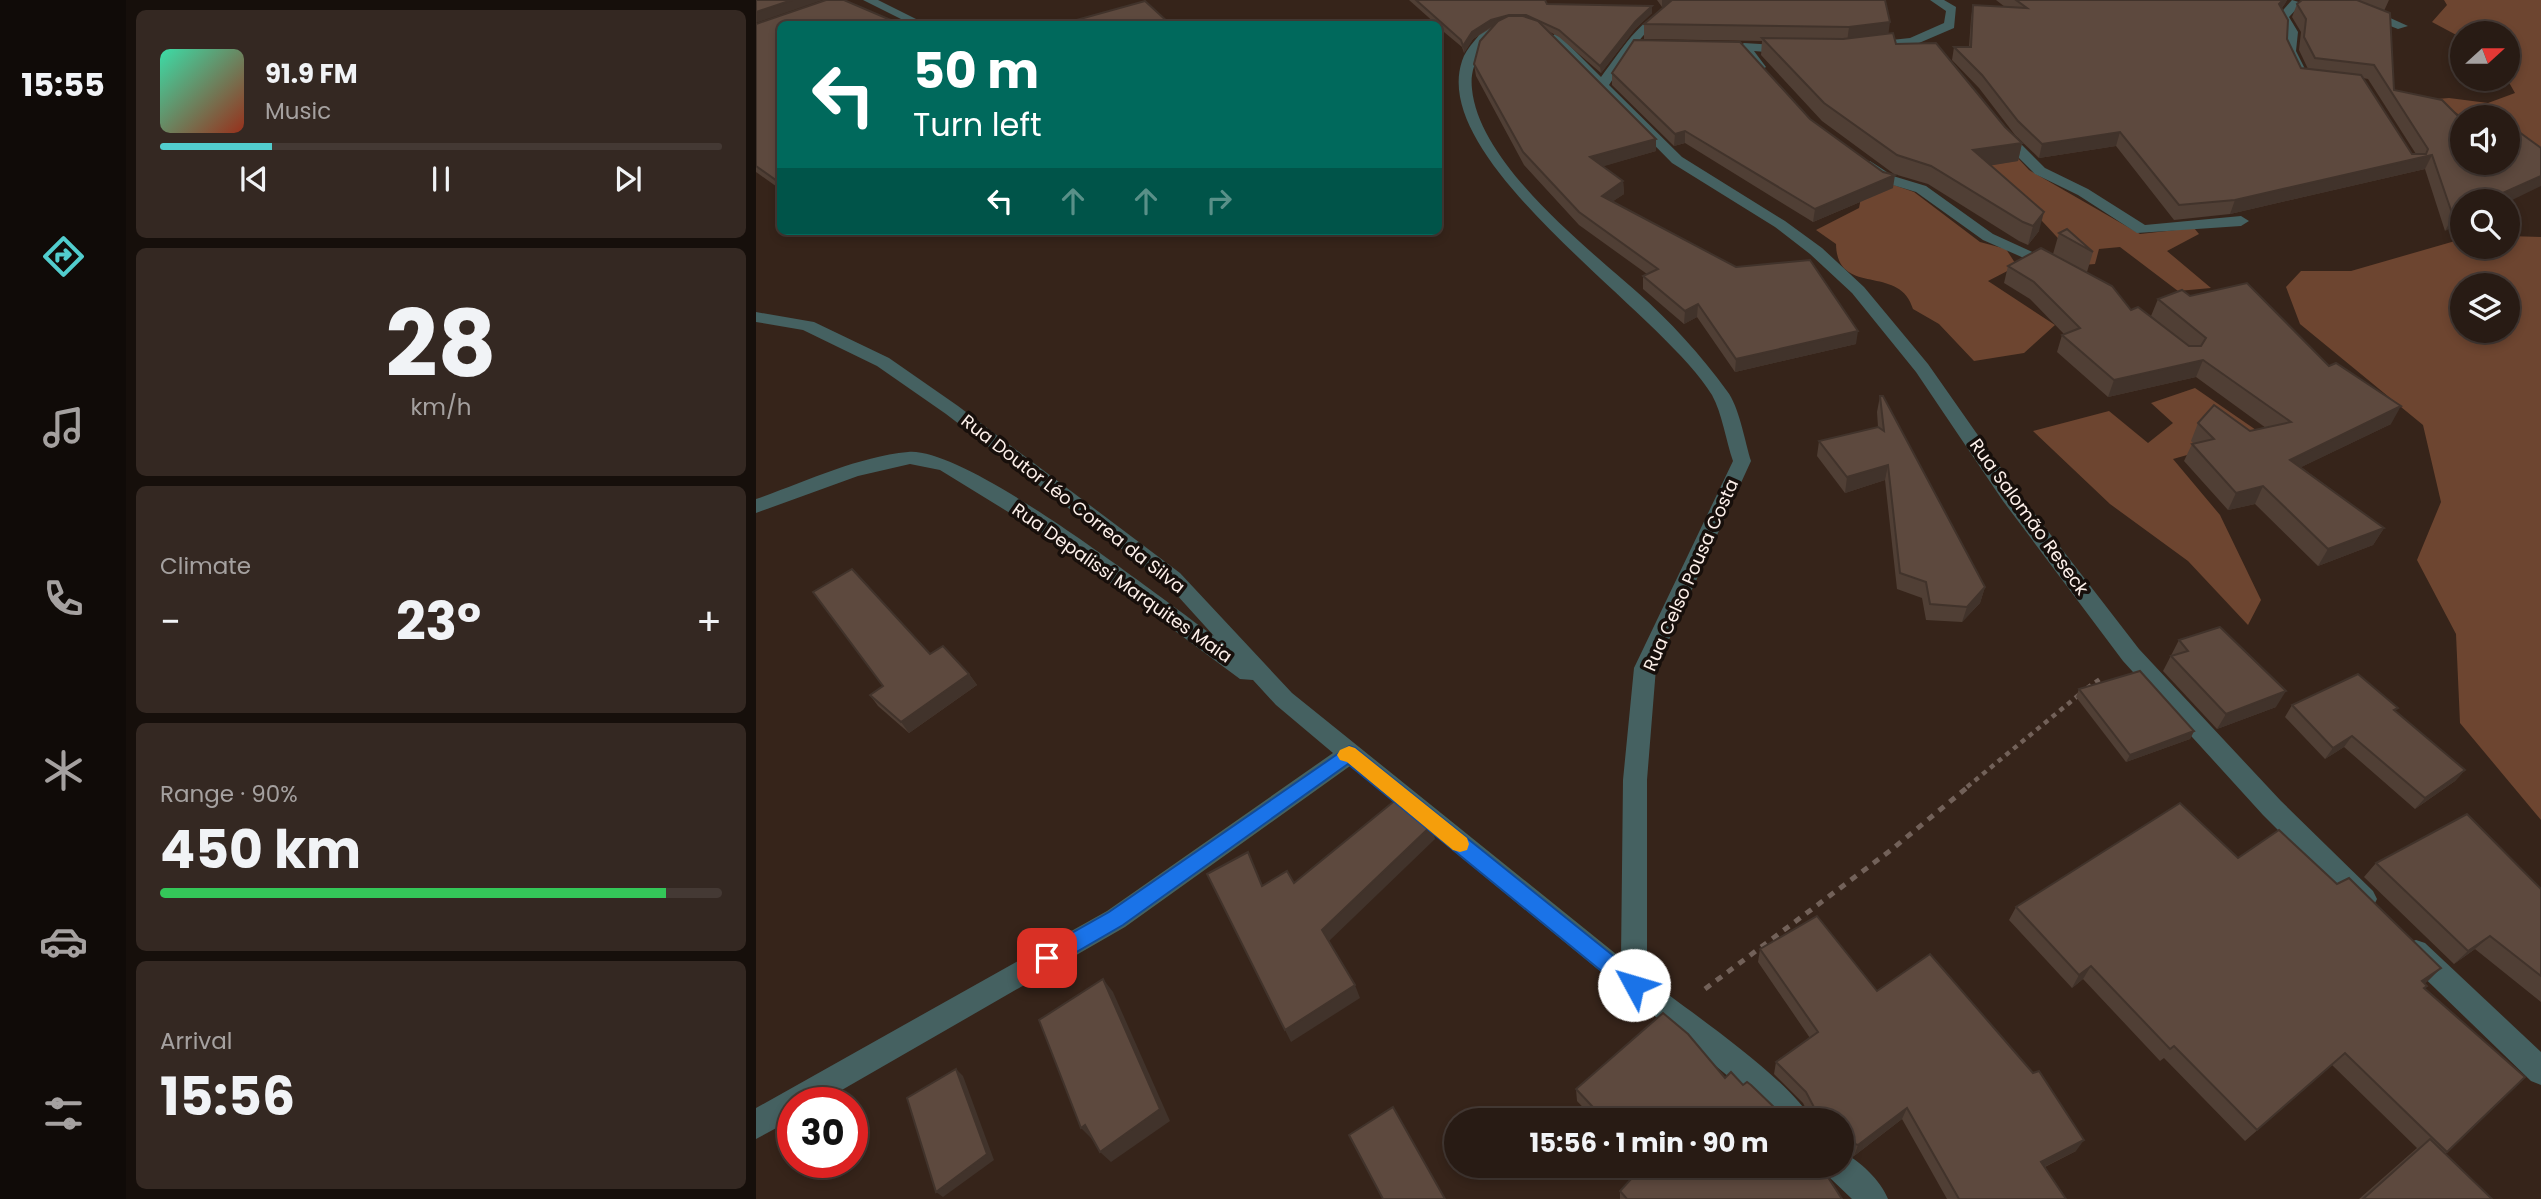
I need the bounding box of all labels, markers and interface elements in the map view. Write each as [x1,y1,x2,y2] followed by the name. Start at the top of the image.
[2450,21,2520,91] north arrow
[2450,21,2520,343] map controls
[913,37,1039,105] text: 50 m
[798,49,889,140] icon: left
[265,56,358,92] text: 91.9 FM
[21,62,105,107] text: 15:55
[265,95,331,127] text: Music
[913,102,1042,147] text: Turn left
[2450,105,2520,175] button: sound
[235,160,273,198] icon: previous
[422,160,460,198] icon: pause
[609,160,647,198] icon: next
[981,182,1019,220] icon: left
[1054,182,1092,220] icon: ahead
[1127,182,1165,220] icon: ahead
[1200,182,1238,220] icon: right
[2450,189,2520,259] button: search
[39,232,88,281] icon: directions
[2450,273,2520,343] button: layers
[386,280,496,408] text: 28
[410,391,472,423] text: km/h
[39,403,88,452] icon: music
[956,408,1190,599] street label: Rua Doutor Léo Correa da Silva
[1964,433,2095,601] street label: Rua Salomão Reseck
[1637,475,1744,675] street label: Rua Celso Pousa Costa
[1007,497,1237,668] street label: Rua Depalissi Marquites Maia
[160,550,251,582] text: Climate
[39,574,88,623] icon: phone
[396,585,481,658] text: 23°
[160,595,181,648] text: −
[696,595,722,648] text: +
[39,746,88,795] icon: climate
[160,778,298,810] text: Range · 90%
[160,813,361,886] text: 450 km
[39,917,88,966] icon: car
[1017,928,1077,988] pin
[1028,939,1066,977] icon: arrive
[1597,948,1671,1022] position arrow
[160,1025,232,1057] text: Arrival
[160,1060,295,1133] text: 15:56
[777,1087,868,1178] speed limit sign: 30
[39,1089,88,1138] icon: filters
[1529,1125,1769,1161] text: 15:56 · 1 min · 90 m

